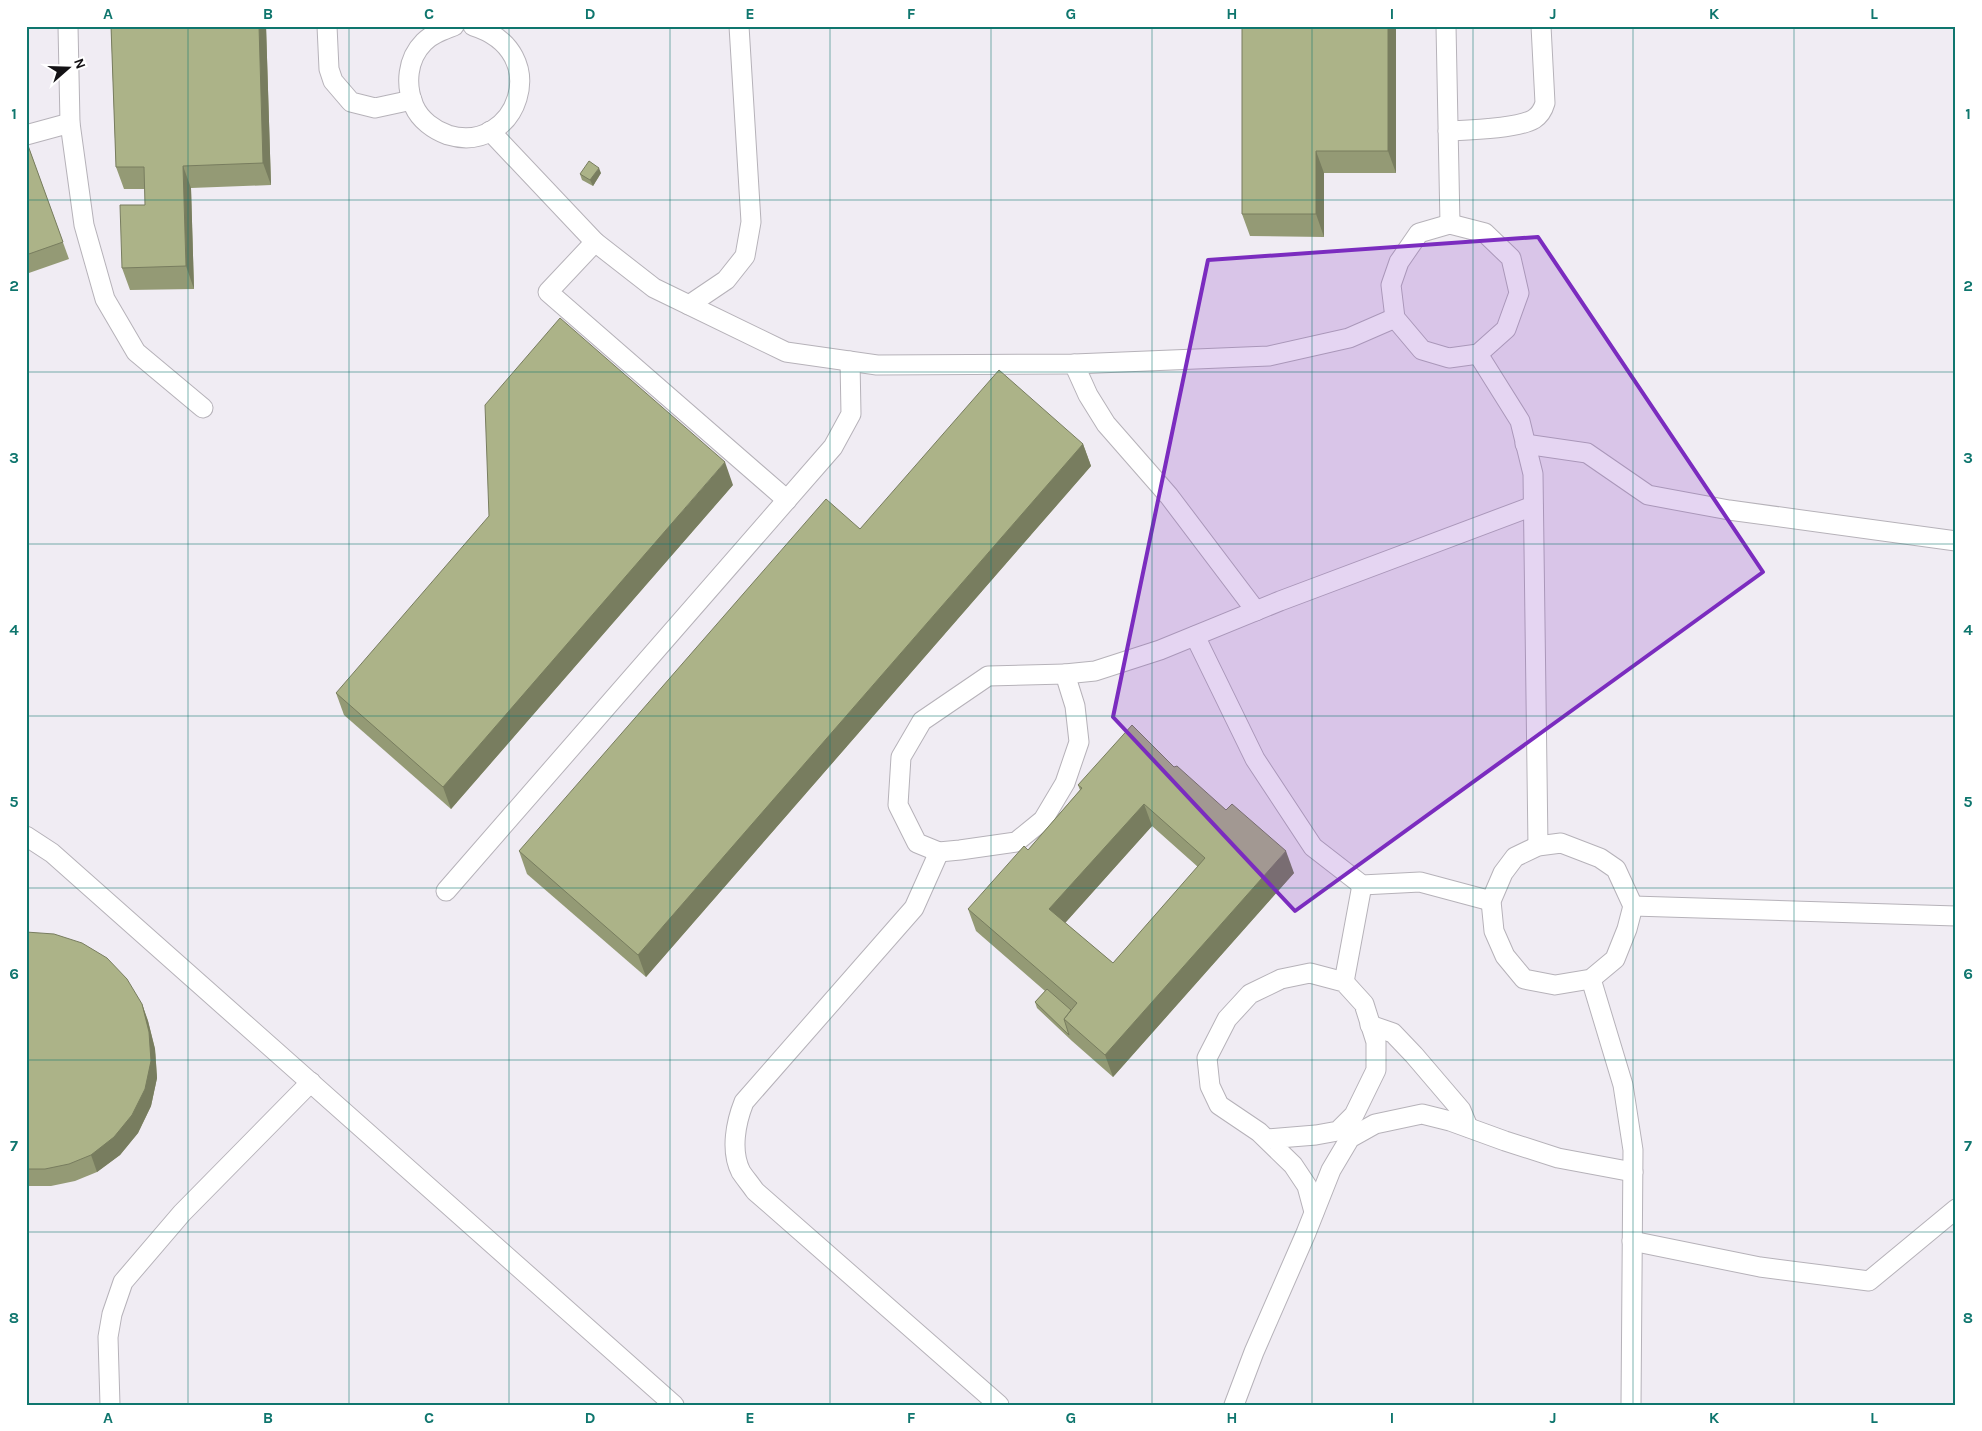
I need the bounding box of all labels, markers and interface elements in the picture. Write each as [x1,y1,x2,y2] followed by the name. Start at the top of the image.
[103,4,113,23] text: A
[263,4,273,23] text: B
[424,4,434,23] text: C
[585,4,596,23] text: D
[745,4,755,23] text: E
[907,4,916,23] text: F
[1066,4,1076,23] text: G
[1226,4,1238,23] text: H
[1390,4,1394,23] text: I
[1549,4,1557,23] text: J
[1709,4,1720,23] text: K
[1870,4,1878,23] text: L
[42,42,92,92] north arrow
[70,56,89,71] text: N
[11,104,17,123] text: 1
[1965,104,1971,123] text: 1
[9,276,19,295] text: 2
[1963,276,1973,295] text: 2
[9,448,19,467] text: 3
[1963,448,1973,467] text: 3
[9,620,19,639] text: 4
[1963,620,1973,639] text: 4
[9,792,19,811] text: 5
[1963,792,1973,811] text: 5
[9,964,19,983] text: 6
[1963,964,1973,983] text: 6
[10,1136,18,1155] text: 7
[1964,1136,1972,1155] text: 7
[9,1308,19,1327] text: 8
[1963,1308,1973,1327] text: 8
[103,1408,113,1427] text: A
[263,1408,273,1427] text: B
[424,1408,434,1427] text: C
[585,1408,596,1427] text: D
[745,1408,755,1427] text: E
[907,1408,916,1427] text: F
[1066,1408,1076,1427] text: G
[1226,1408,1238,1427] text: H
[1390,1408,1394,1427] text: I
[1549,1408,1557,1427] text: J
[1709,1408,1720,1427] text: K
[1870,1408,1878,1427] text: L

